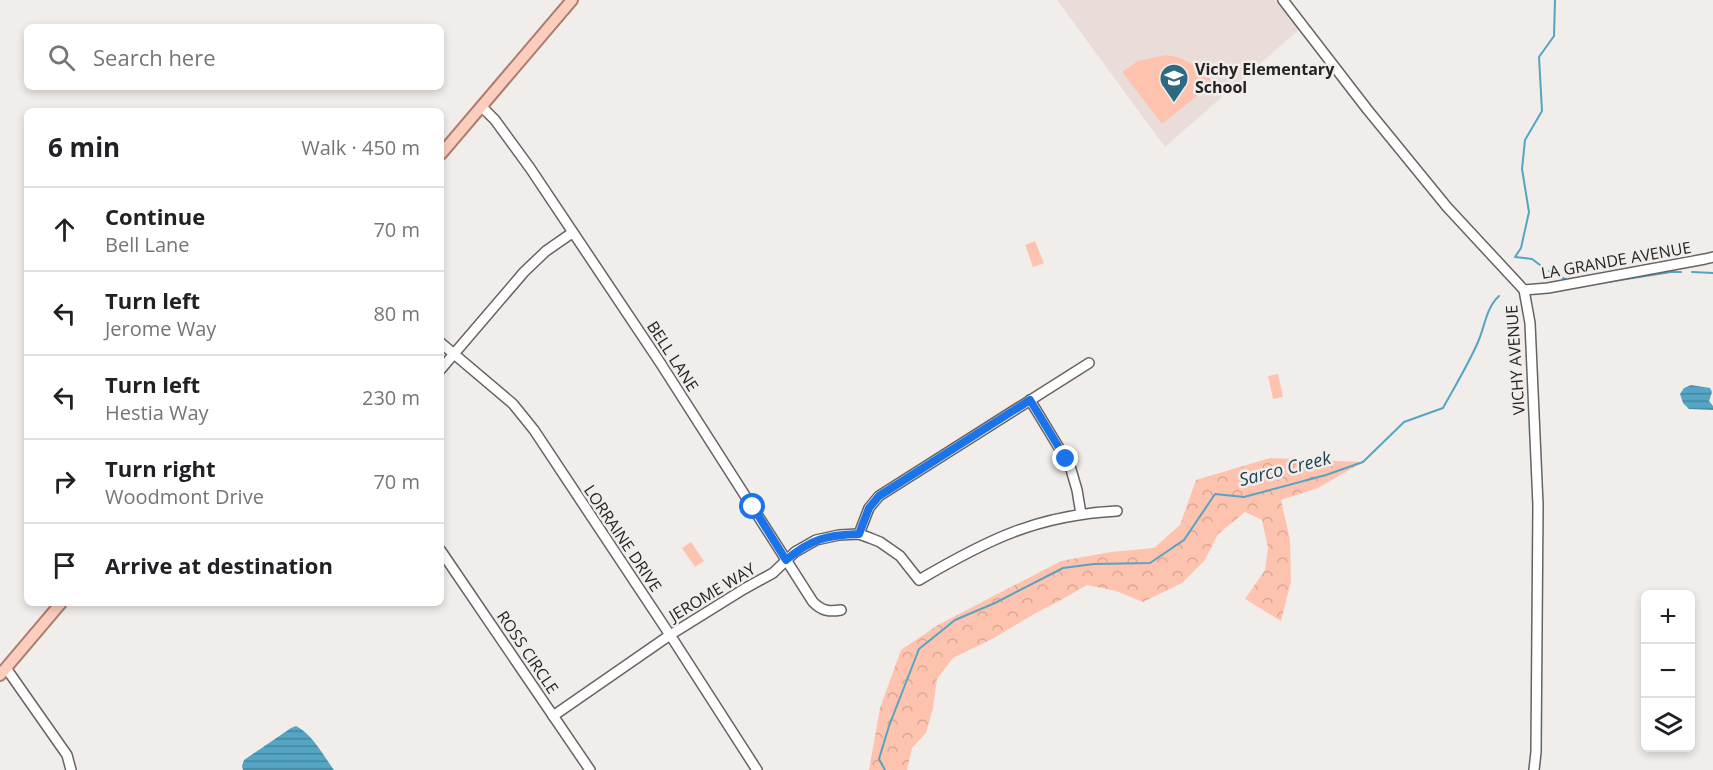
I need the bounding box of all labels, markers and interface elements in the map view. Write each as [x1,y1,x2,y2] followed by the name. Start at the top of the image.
[24,24,444,90] search box
[45,41,78,74] icon: search
[93,42,216,72] text: Search here
[1195,58,1335,98] place label: Vichy Elementary School
[1158,62,1190,104] school or university icon: Vichy Elementary School
[48,129,120,165] text: 6 min
[301,134,420,161] text: Walk · 450 m
[105,201,205,231] text: Continue
[48,213,81,246] icon: ahead
[373,216,420,243] text: 70 m
[105,231,190,258] text: Bell Lane
[1539,236,1693,284] street label: LA GRANDE AVENUE
[105,285,200,315] text: Turn left
[48,297,81,330] icon: left
[373,300,420,327] text: 80 m
[1500,304,1530,416] street label: VICHY AVENUE
[105,315,216,342] text: Jerome Way
[642,317,704,395] street label: BELL LANE
[105,369,200,399] text: Turn left
[48,381,81,414] icon: left
[362,384,420,411] text: 230 m
[105,399,209,426] text: Hestia Way
[1052,445,1078,471] route end
[1236,445,1334,491] water label: Sarco Creek
[105,453,216,483] text: Turn right
[48,465,81,498] icon: right
[373,468,420,495] text: 70 m
[579,480,667,596] street label: LORRAINE DRIVE
[105,483,264,510] text: Woodmont Drive
[739,493,765,519] route start
[48,549,81,582] icon: arrive
[105,550,333,580] text: Arrive at destination
[663,558,759,627] street label: JEROME WAY
[1641,590,1695,752] map controls
[1641,590,1695,644] button: +
[492,606,564,698] street label: ROSS CIRCLE
[1641,644,1695,698] button: −
[1641,698,1695,752] button: layers

